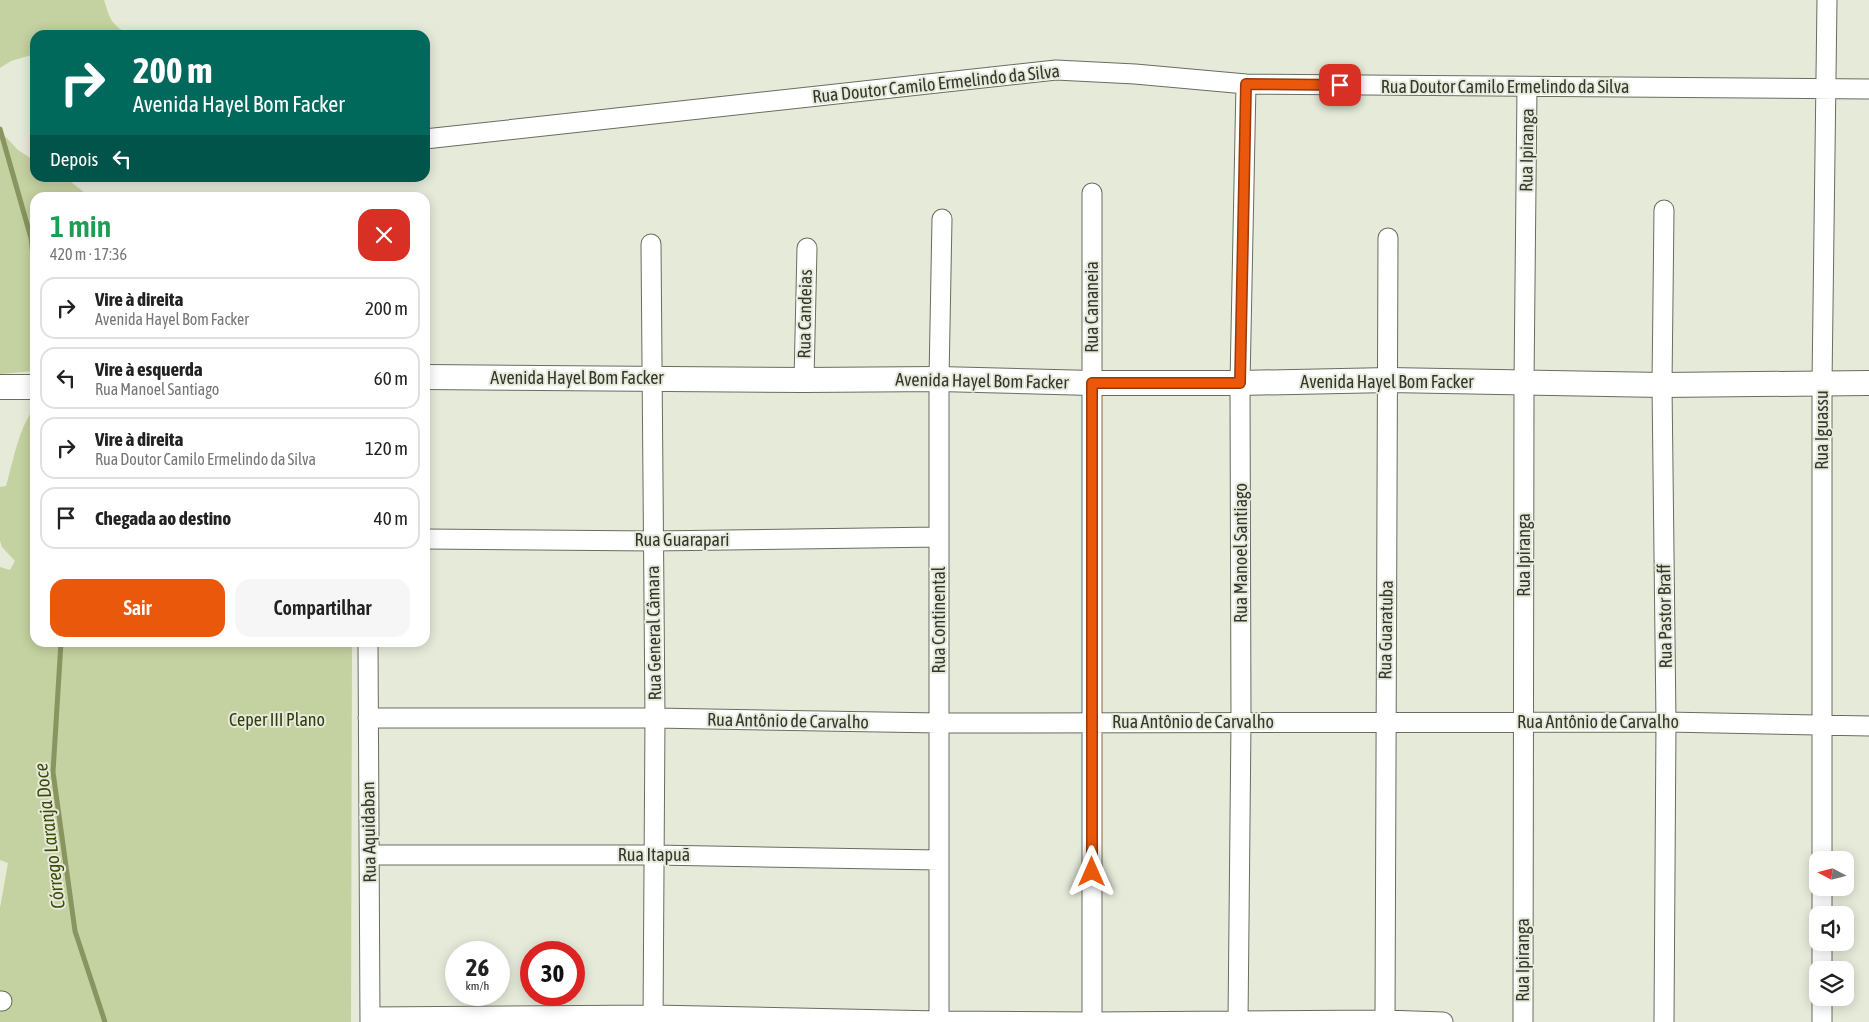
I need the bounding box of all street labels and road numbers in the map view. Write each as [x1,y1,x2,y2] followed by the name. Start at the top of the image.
[811,60,1061,107] street label: Rua Doutor Camilo Ermelindo da Silva
[1381,76,1629,97] street label: Rua Doutor Camilo Ermelindo da Silva
[1515,108,1538,192] street label: Rua Ipiranga
[1081,261,1102,353] street label: Rua Cananeia
[793,269,816,359] street label: Rua Candeias
[490,367,664,388] street label: Avenida Hayel Bom Facker
[895,368,1070,393] street label: Avenida Hayel Bom Facker
[1300,371,1474,392] street label: Avenida Hayel Bom Facker
[1811,390,1832,470] street label: Rua Iguassu
[1230,483,1251,623] street label: Rua Manoel Santiago
[1513,513,1534,597] street label: Rua Ipiranga
[635,529,729,550] street label: Rua Guarapari
[1653,563,1676,668] street label: Rua Pastor Braff
[642,565,665,701] street label: Rua General Câmara
[928,566,949,674] street label: Rua Continental
[1374,580,1397,680] street label: Rua Guaratuba
[707,709,869,732] street label: Rua Antônio de Carvalho
[1112,711,1274,732] street label: Rua Antônio de Carvalho
[1517,711,1679,732] street label: Rua Antônio de Carvalho
[357,781,380,883] street label: Rua Aquidaban
[618,844,690,865] street label: Rua Itapuã
[1512,918,1533,1002] street label: Rua Ipiranga

